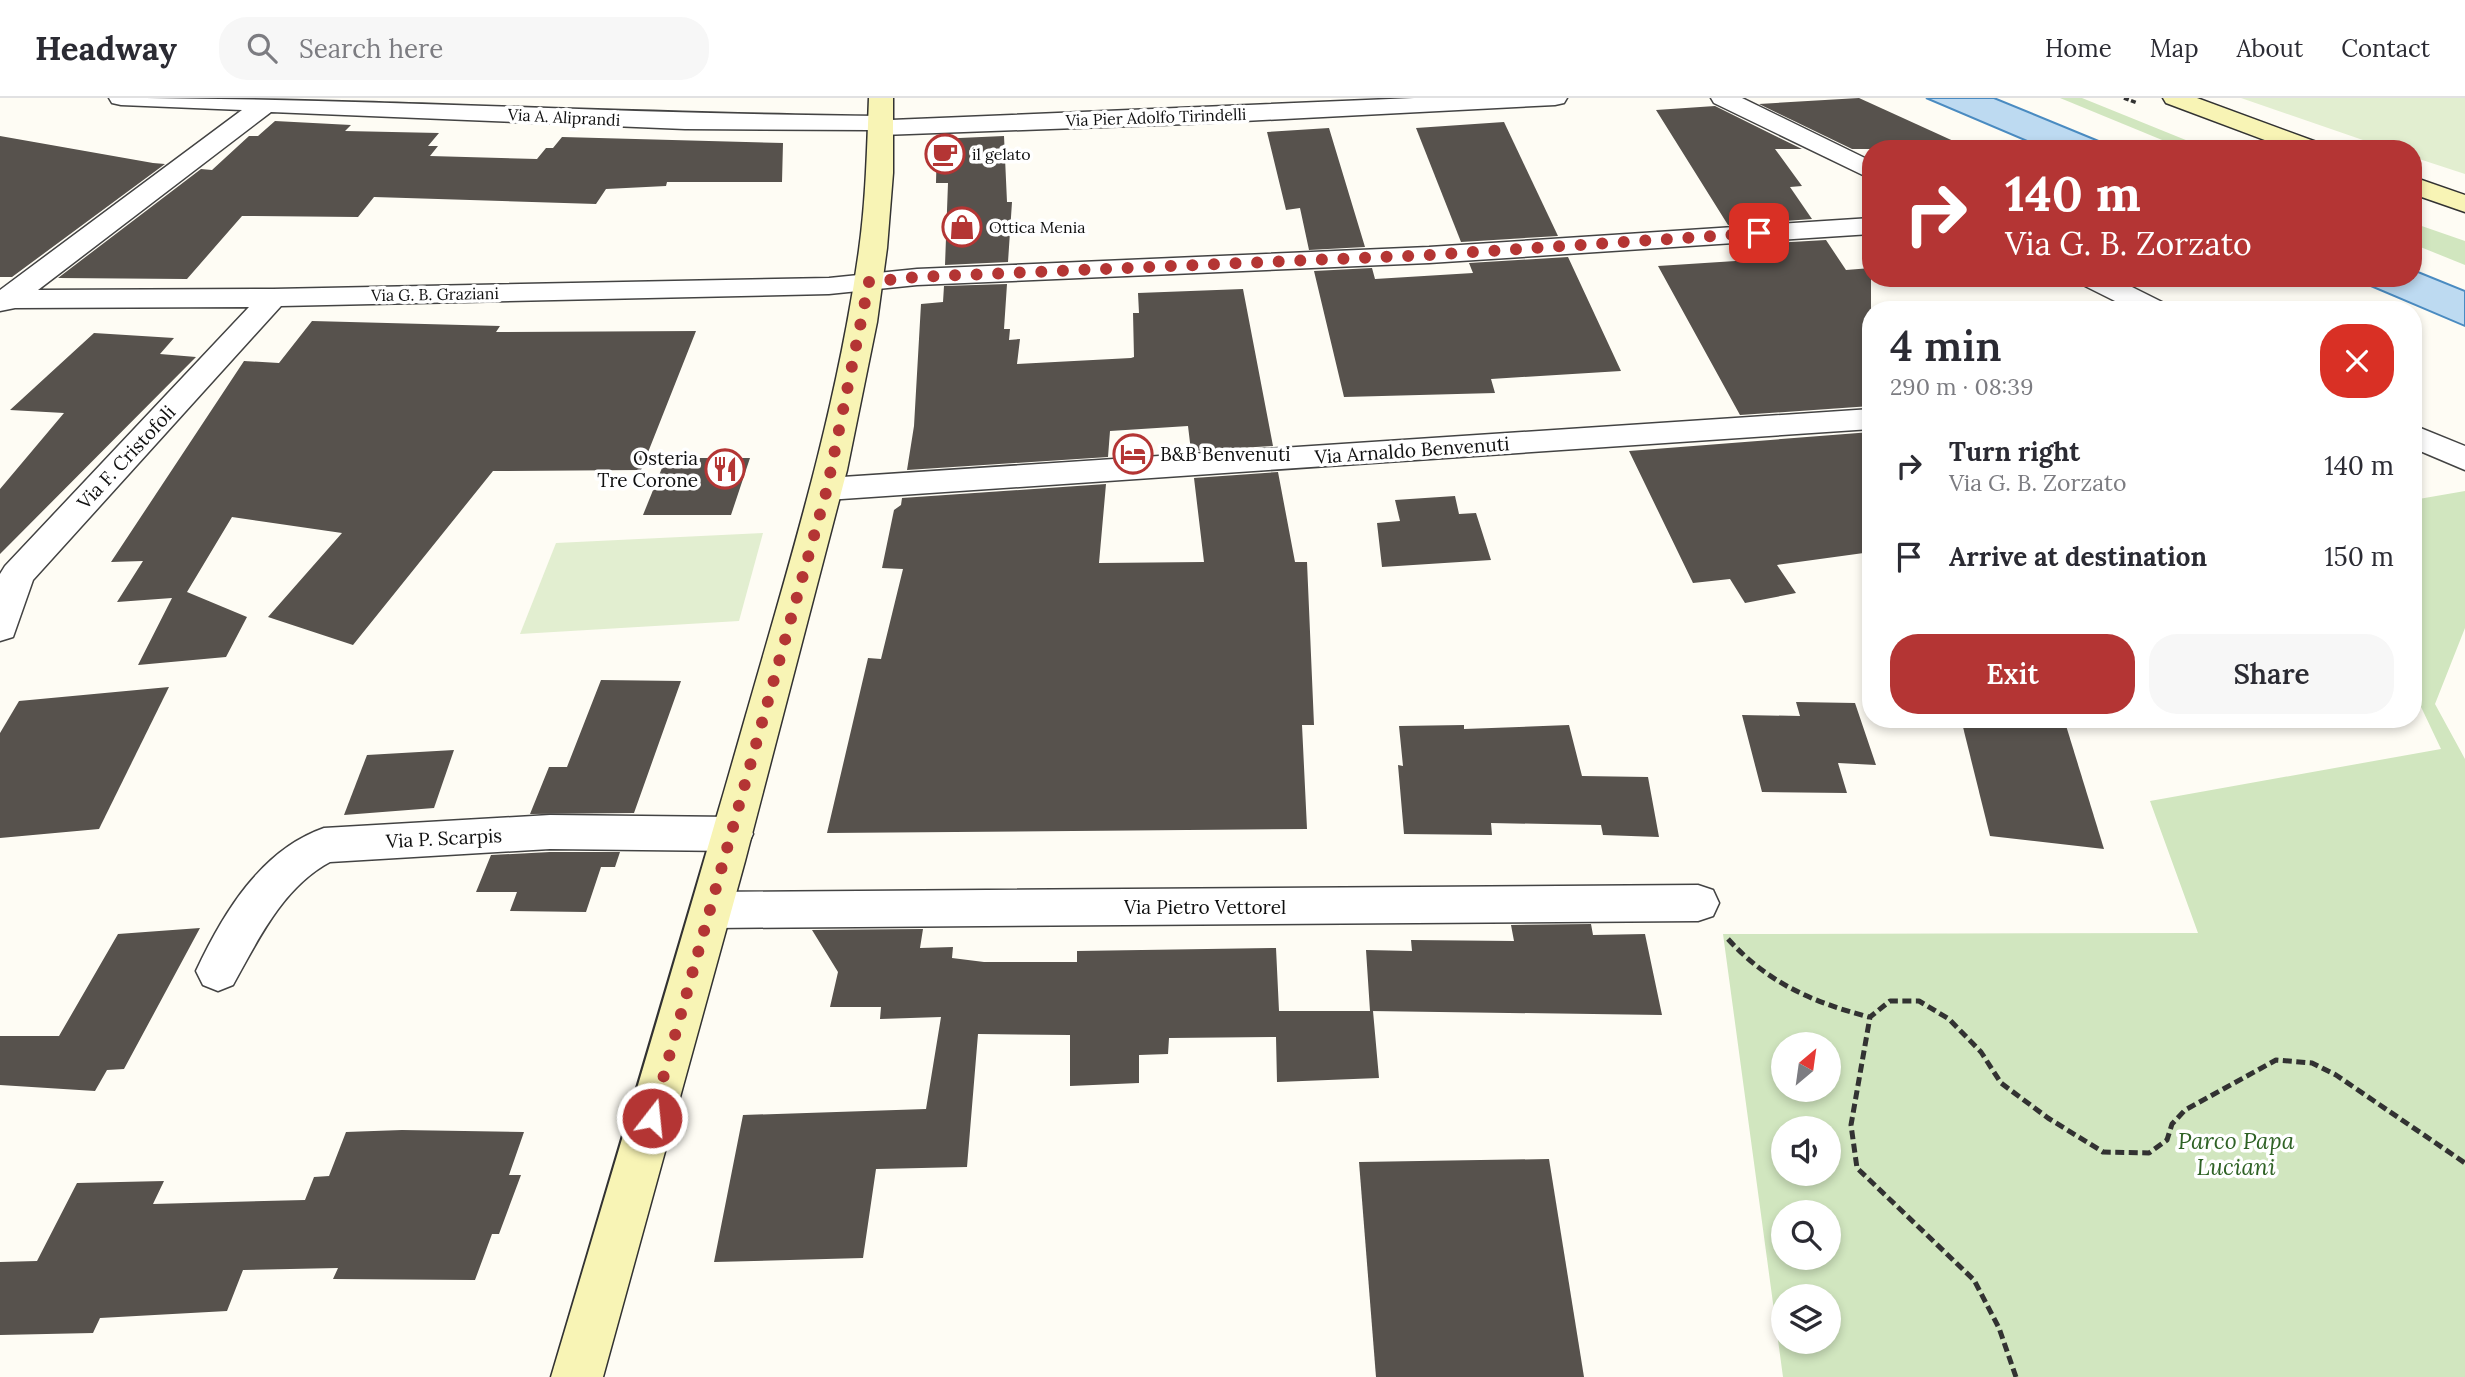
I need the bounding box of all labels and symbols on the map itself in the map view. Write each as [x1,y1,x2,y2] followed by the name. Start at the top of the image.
[506,104,621,130] street label: Via A. Aliprandi
[1064,104,1247,130] street label: Via Pier Adolfo Tirindelli
[924,133,966,175] cafe icon: il gelato
[972,144,1031,164] place label: il gelato
[1729,203,1789,263] pin
[941,206,983,248] shop icon: Ottica Menia
[989,217,1085,237] place label: Ottica Menia
[370,283,499,305] street label: Via G. B. Graziani
[71,400,180,515] street label: Via F. Cristofoli
[1313,431,1510,469] street label: Via Arnaldo Benvenuti
[1112,433,1154,475] hotel icon: B&B Benvenuti
[1160,442,1291,466] place label: B&B Benvenuti
[597,446,698,492] place label: Osteria Tre Corone
[704,448,746,490] restaurant icon: Osteria Tre Corone
[384,823,503,853] street label: Via P. Scarpis
[1123,895,1286,919] street label: Via Pietro Vettorel
[1771,1032,1841,1102] north arrow
[615,1081,689,1155] position arrow
[2178,1126,2295,1181] park label: Parco Papa Luciani

